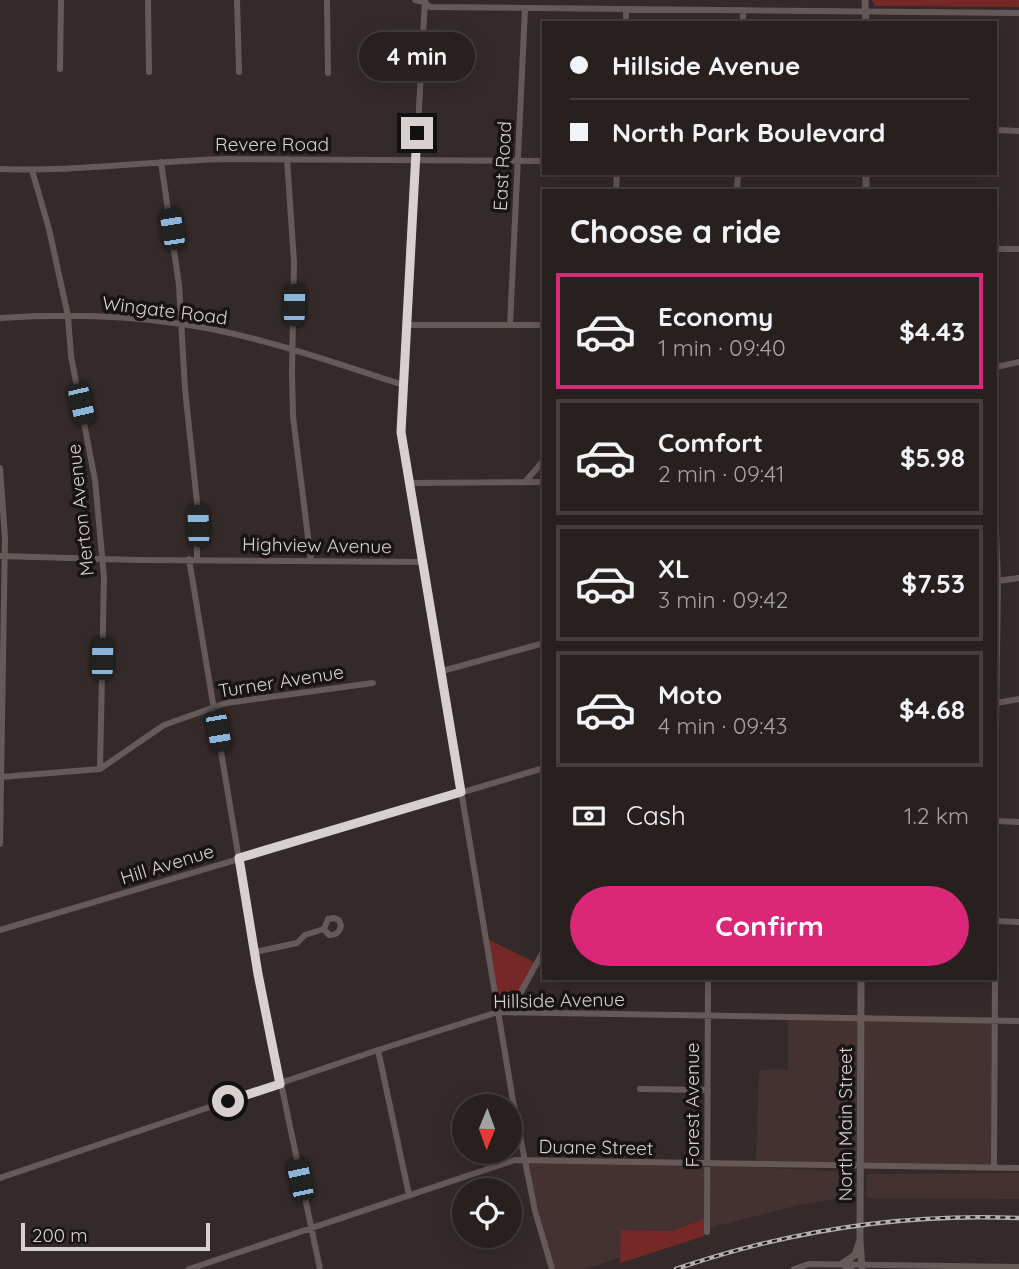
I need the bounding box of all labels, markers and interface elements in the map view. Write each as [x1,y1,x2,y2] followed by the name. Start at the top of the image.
[359,32,475,80] callout: 4 min
[387,42,447,71] text: 4 min
[612,49,800,82] text: Hillside Avenue
[612,116,885,149] text: North Park Boulevard
[401,117,433,149] route end
[488,120,516,212] street label: East Road
[215,132,329,156] street label: Revere Road
[159,207,186,251] car
[570,211,782,251] text: Choose a ride
[284,284,305,326] car
[101,290,229,330] street label: Wingate Road
[574,300,637,363] icon: car
[658,300,773,333] text: Economy
[899,315,965,348] text: $4.43
[658,333,786,362] text: 1 min · 09:40
[67,381,96,427] car
[574,426,637,489] icon: car
[658,426,763,459] text: Comfort
[900,441,965,474] text: $5.98
[61,443,99,577] street label: Merton Avenue
[658,459,785,488] text: 2 min · 09:41
[187,505,210,547] car
[242,532,392,558] street label: Highview Avenue
[574,552,637,615] icon: car
[658,552,690,585] text: XL
[902,567,965,600] text: $7.53
[658,585,788,614] text: 3 min · 09:42
[92,638,113,680] car
[217,659,345,703] street label: Turner Avenue
[574,678,637,741] icon: car
[658,678,722,711] text: Moto
[899,693,965,726] text: $4.68
[205,708,232,754] car
[658,711,788,740] text: 4 min · 09:43
[570,797,608,835] icon: cash
[626,799,686,832] text: Cash
[904,801,969,830] text: 1.2 km
[117,838,217,890] street label: Hill Avenue
[570,886,969,966] button: Confirm
[493,987,625,1013] street label: Hillside Avenue
[680,1042,704,1168] street label: Forest Avenue
[833,1047,857,1201] street label: North Main Street
[212,1085,244,1117] route start
[452,1094,522,1164] north arrow
[452,1094,522,1248] map controls
[538,1134,654,1160] street label: Duane Street
[286,1157,315,1203] car
[452,1178,522,1248] button: locate
[21,1220,210,1252] scale bar
[32,1223,88,1247] text: 200 m

